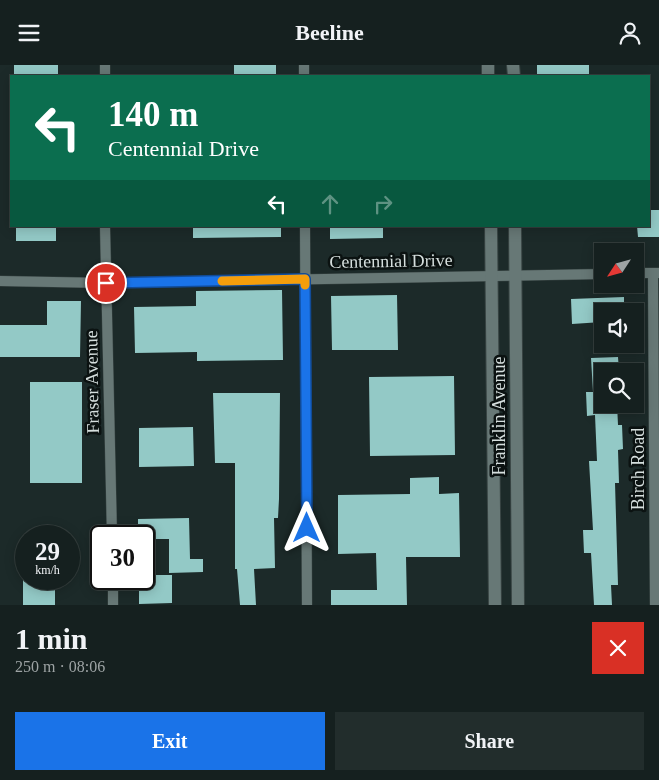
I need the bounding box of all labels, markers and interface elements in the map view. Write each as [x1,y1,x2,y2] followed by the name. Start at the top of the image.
[15,19,43,47] icon: menu
[616,19,644,47] icon: person
[295,20,364,45] text: Beeline
[25,95,90,160] icon: left
[108,95,198,134] text: 140 m
[108,136,259,161] text: Centennial Drive
[263,190,291,218] icon: left
[316,190,344,218] icon: ahead
[369,190,397,218] icon: right
[594,243,644,293] north arrow
[594,243,644,413] map controls
[329,250,453,272] street label: Centennial Drive
[85,262,127,304] pin
[92,269,120,297] icon: arrive
[594,303,644,353] button: sound
[81,330,103,434] street label: Fraser Avenue
[489,356,509,476] street label: Franklin Avenue
[594,363,644,413] button: search
[628,428,648,510] street label: Birch Road
[280,501,332,553] position arrow
[90,525,155,590] speed limit sign: 30
[35,538,60,565] text: 29
[35,563,60,577] text: km/h
[15,622,88,655] text: 1 min
[592,622,644,674] button: close
[15,658,105,675] text: 250 m · 08:06
[15,712,325,770] button: Exit
[335,712,644,770] button: Share

